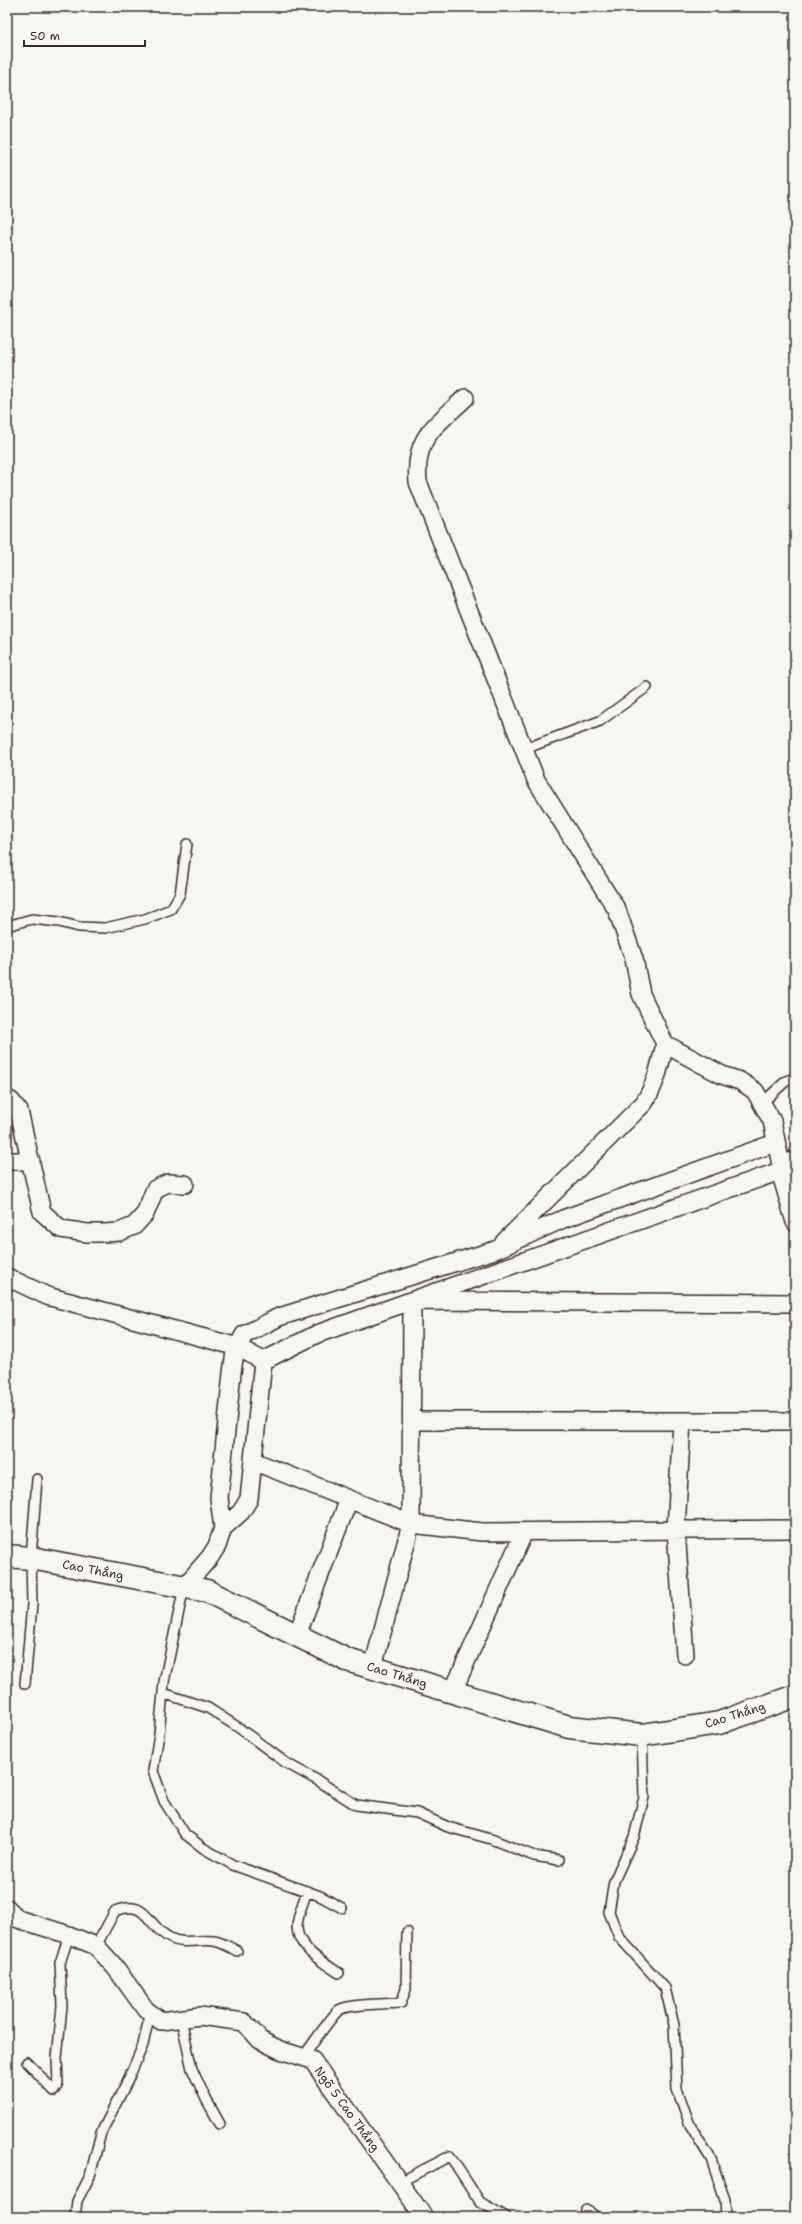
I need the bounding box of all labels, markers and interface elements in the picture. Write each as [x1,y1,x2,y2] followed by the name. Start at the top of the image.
[24,22,145,48] scale bar
[30,28,60,44] text: 50 m
[61,1556,125,1584] street label: Cao Thắng
[365,1658,429,1692] street label: Cao Thắng
[703,1698,767,1732] street label: Cao Thắng
[311,2063,383,2155] street label: Ngõ 5 Cao Thắng

